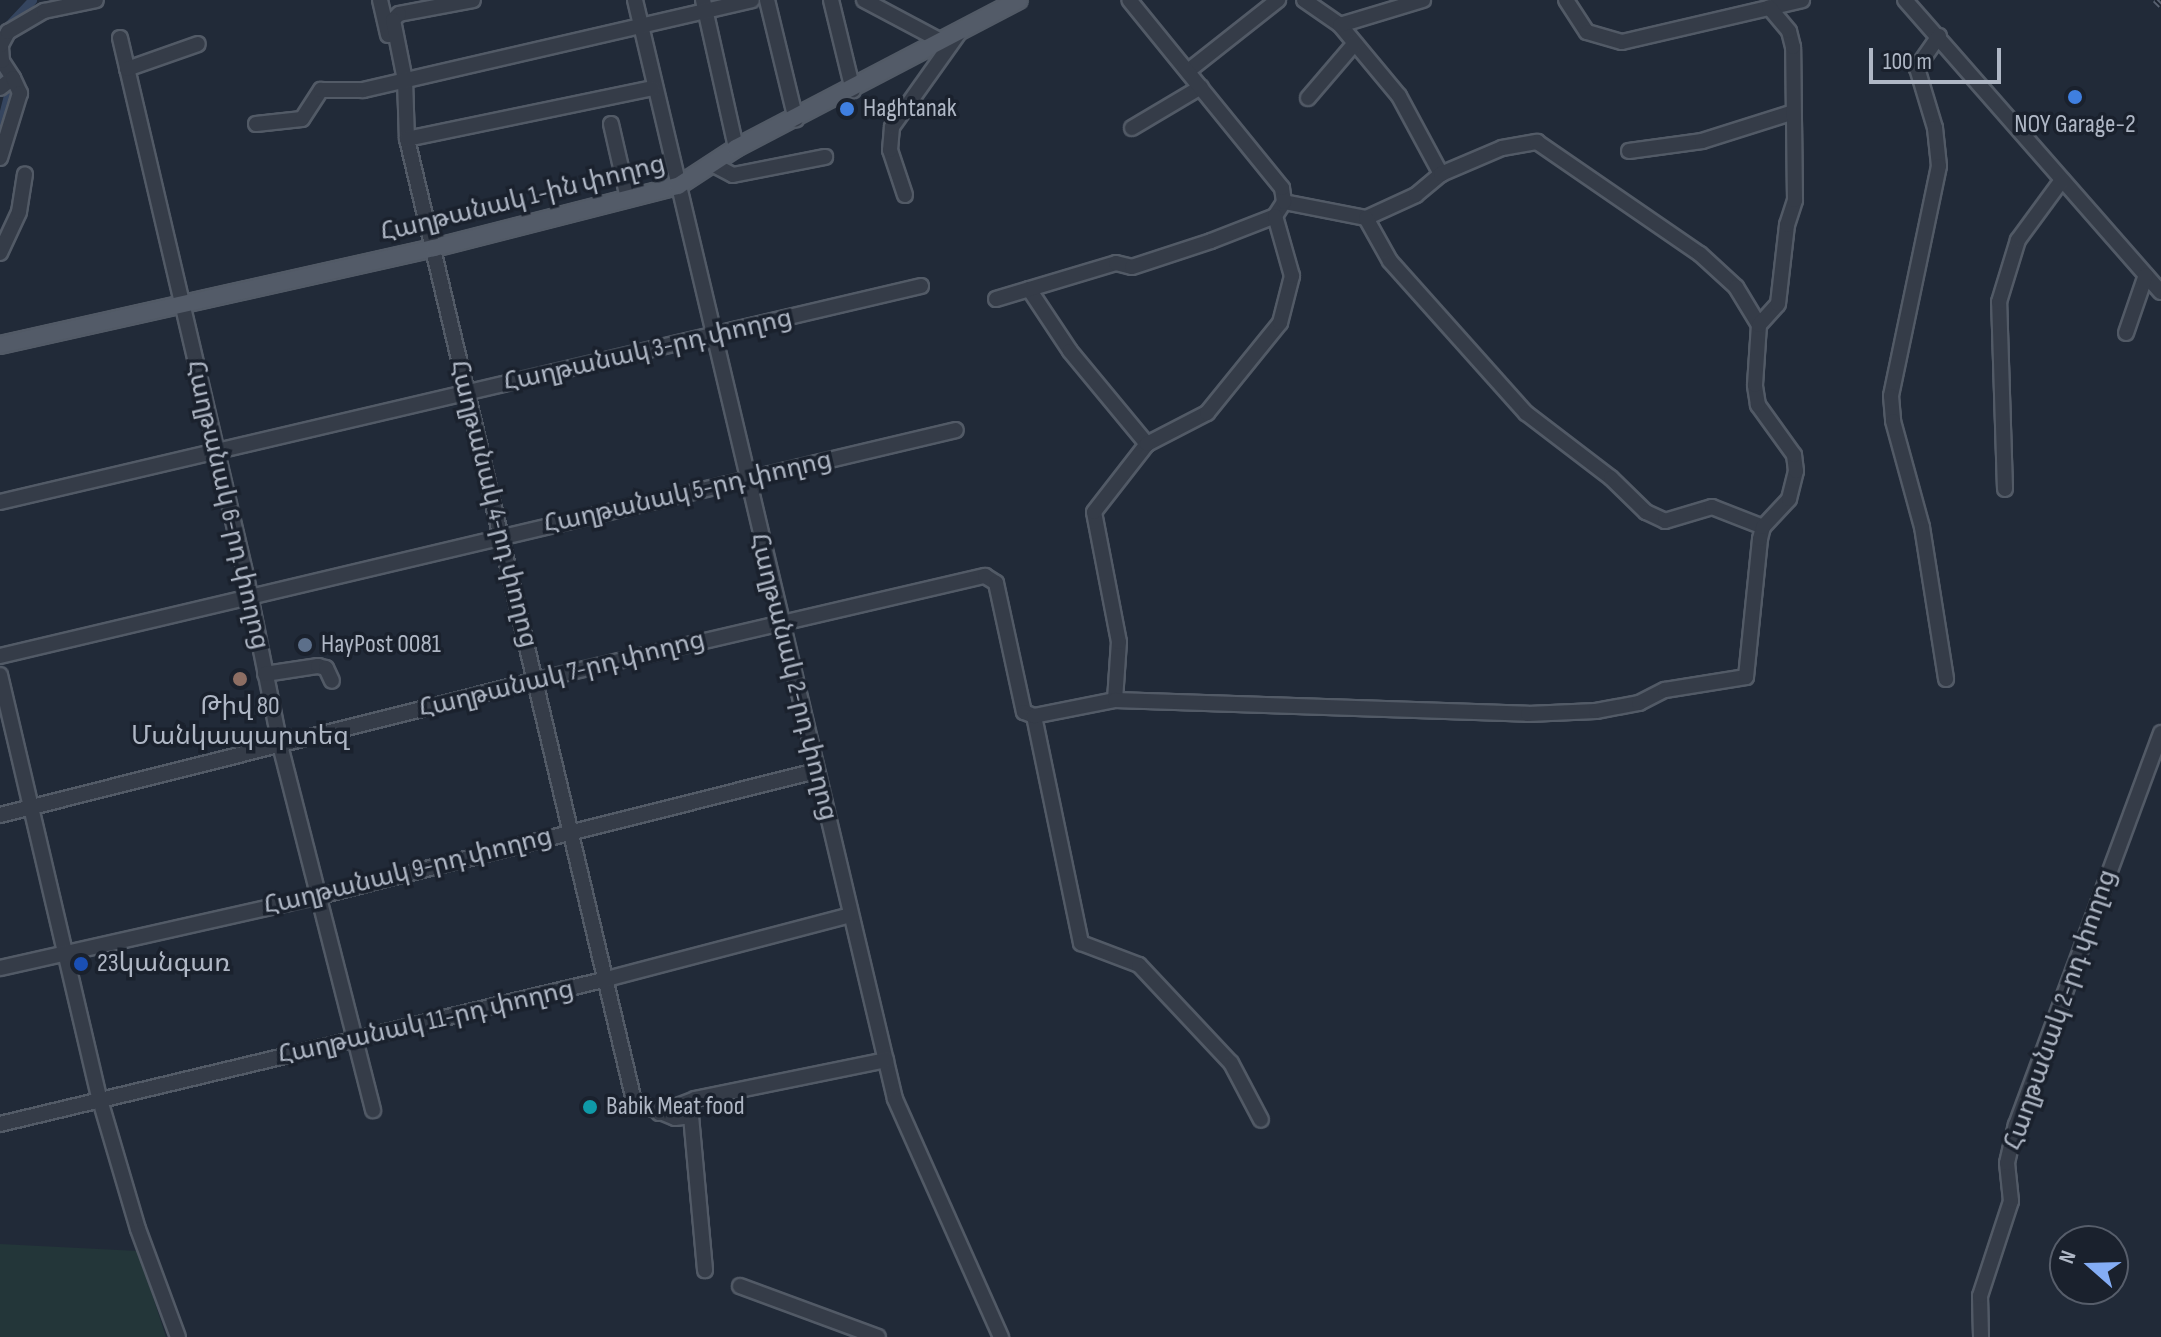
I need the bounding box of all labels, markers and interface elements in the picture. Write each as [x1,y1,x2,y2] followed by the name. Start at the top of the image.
[1873,32,2005,82] scale bar
[1883,47,1932,76] text: 100 m
[2066,88,2084,106] marker: NOY Garage-2
[863,93,957,125] place label: Haghtanak
[838,100,856,118] marker: Haghtanak
[2014,109,2136,141] place label: NOY Garage-2
[377,148,669,250] street label: Հաղթանակ 1-ին փողոց
[501,303,795,399] street label: Հաղթանակ 3-րդ փողոց
[179,357,275,653] street label: Հաղթանակ 6-րդ փողոց
[442,357,544,651] street label: Հաղթանակ 4-րդ փողոց
[541,445,835,541] street label: Հաղթանակ 5-րդ փողոց
[742,530,844,824] street label: Հաղթանակ 2-րդ փողոց
[416,624,708,726] street label: Հաղթանակ 7-րդ փողոց
[321,629,441,661] place label: HayPost 0081
[296,636,314,654] marker: HayPost 0081
[231,670,249,688] marker: Թիվ 80 Մանկապարտեզ
[131,691,349,752] place label: Թիվ 80 Մանկապարտեզ
[261,821,555,923] street label: Հաղթանակ 9-րդ փողոց
[1998,865,2124,1155] street label: Հաղթանակ 2-րդ փողոց
[97,948,230,980] place label: 23կանգառ
[72,955,90,973] marker: 23կանգառ
[275,974,577,1072] street label: Հաղթանակ 11-րդ փողոց
[606,1091,745,1123] place label: Babik Meat food
[581,1098,599,1116] marker: Babik Meat food
[2049,1225,2129,1305] north arrow
[2053,1247,2083,1267] text: N

